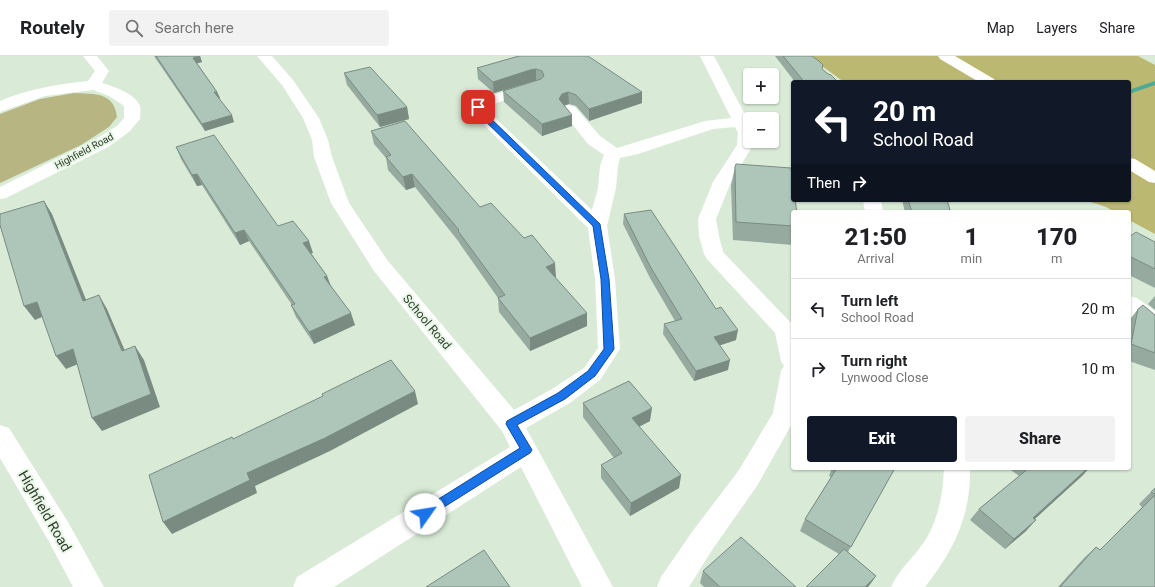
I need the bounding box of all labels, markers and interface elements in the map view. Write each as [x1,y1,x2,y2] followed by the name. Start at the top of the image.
[109,10,389,46] search box
[20,16,85,39] text: Routely
[123,17,145,39] icon: search
[155,19,234,37] text: Search here
[987,20,1014,36] text: Map
[1036,20,1077,36] text: Layers
[1099,20,1135,36] text: Share
[743,68,779,148] map controls
[743,68,779,104] button: +
[461,90,495,124] pin
[873,95,936,128] text: 20 m
[467,96,489,118] icon: arrive
[807,96,859,148] icon: left
[743,112,779,148] button: −
[873,129,974,150] text: School Road
[53,131,115,171] street label: Highfield Road
[848,172,870,194] icon: right
[807,174,840,192] text: Then
[845,223,907,251] text: 21:50
[964,223,978,251] text: 1
[1036,223,1077,251] text: 170
[857,251,894,266] text: Arrival
[961,251,982,266] text: min
[1051,251,1062,266] text: m
[400,292,454,352] street label: School Road
[841,292,898,310] text: Turn left
[807,298,829,320] icon: left
[1081,300,1115,318] text: 20 m
[841,310,914,325] text: School Road
[841,352,907,370] text: Turn right
[807,358,829,380] icon: right
[1081,360,1115,378] text: 10 m
[841,370,928,385] text: Lynwood Close
[807,416,957,462] button: Exit
[965,416,1115,462] button: Share
[15,468,75,554] street label: Highfield Road
[404,493,446,535] position arrow

